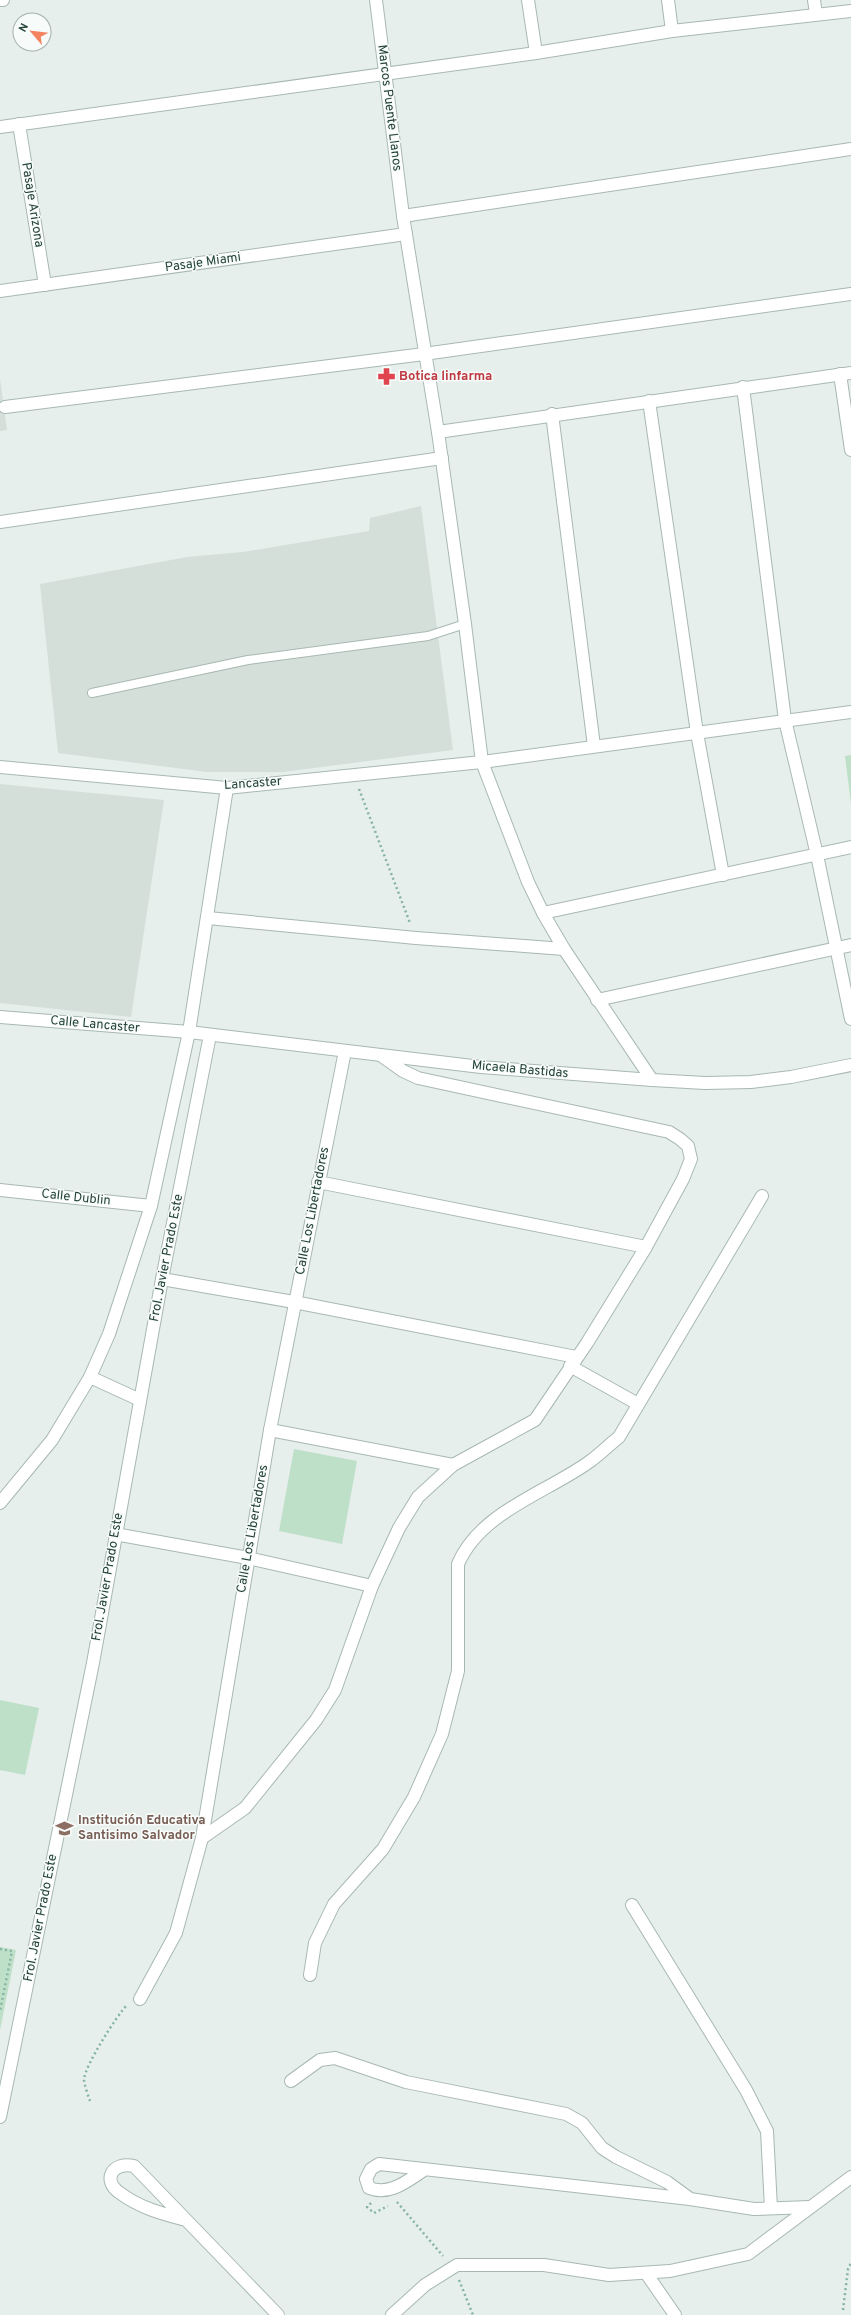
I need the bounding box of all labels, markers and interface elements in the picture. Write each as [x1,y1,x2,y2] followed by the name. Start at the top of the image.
[12,12,52,52] north arrow
[16,21,32,35] text: N
[373,44,405,172] street label: Marcos Puente Llanos
[17,161,47,249] street label: Pasaje Arizona
[164,250,242,276] street label: Pasaje Miami
[376,367,396,387] pharmacy icon: Botica linfarma
[399,369,492,385] place label: Botica linfarma
[224,774,282,794] street label: Lancaster
[49,1013,141,1037] street label: Calle Lancaster
[471,1058,569,1082] street label: Micaela Bastidas
[293,1146,333,1276] street label: Calle Los Libertadores
[41,1186,111,1210] street label: Calle Dublin
[147,1193,187,1323] street label: Frol. Javier Prado Este
[234,1464,272,1594] street label: Calle Los Libertadores
[89,1512,127,1642] street label: Frol. Javier Prado Este
[78,1813,206,1844] place label: Institución Educativa Santisimo Salvador
[55,1818,75,1838] school or university icon: Institución Educativa Santisimo Salvador
[21,1853,61,1983] street label: Frol. Javier Prado Este

